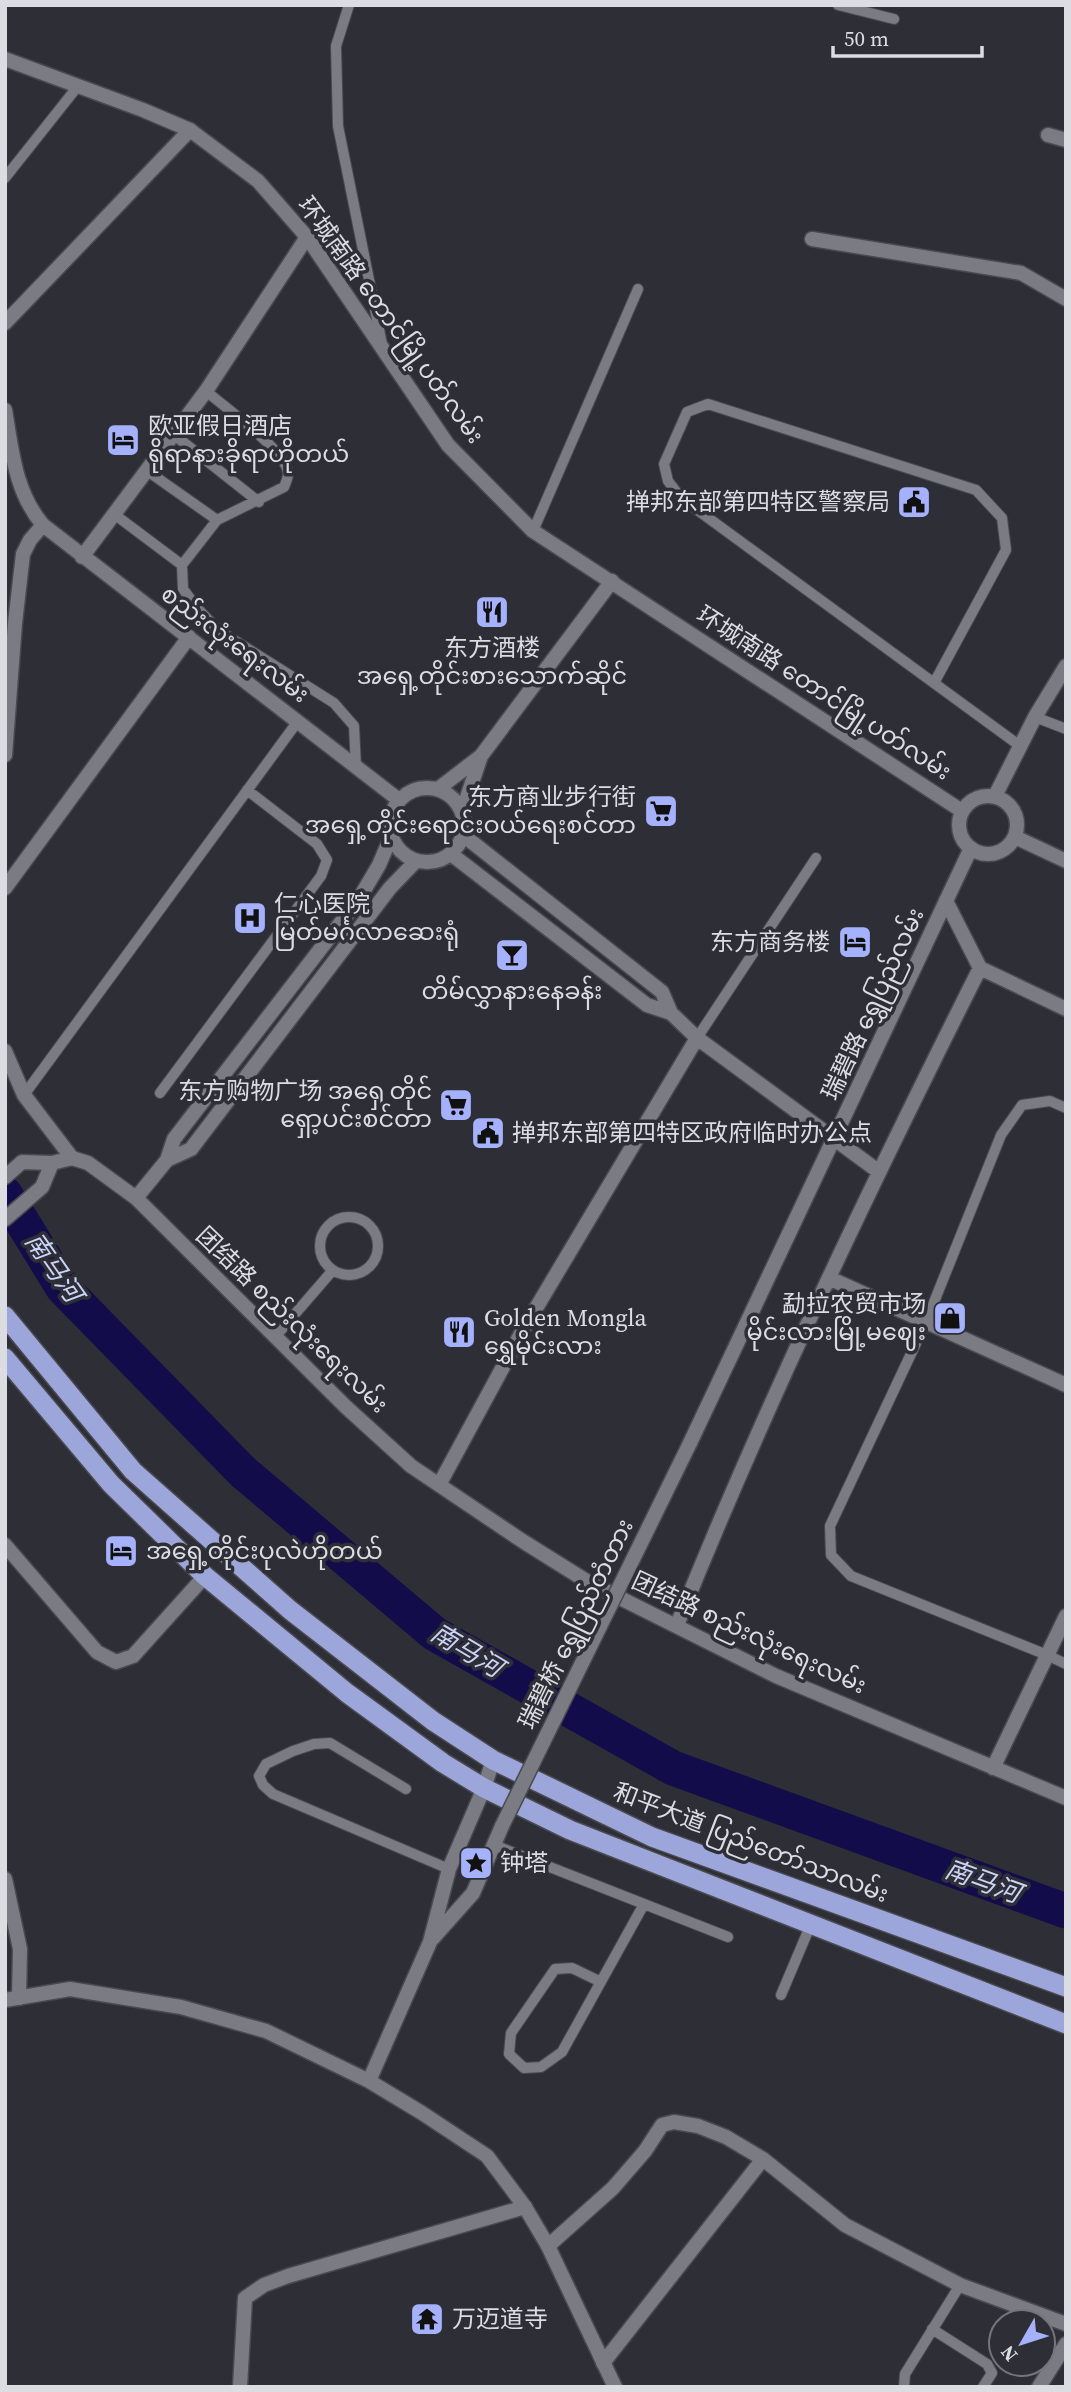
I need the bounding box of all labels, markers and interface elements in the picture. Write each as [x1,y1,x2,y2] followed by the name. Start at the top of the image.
[833,14,982,58] scale bar
[844,24,889,53] text: 50 m
[288,190,492,452] street label: 环城南路 တောင်မြို့ပတ်လမ်း
[148,409,349,473] place label: 欧亚假日酒店 ရိုရာနားခိုရာဟိုတယ်
[104,421,142,459] hotel icon: 欧亚假日酒店 ရိုရာနားခိုရာဟိုတယ်
[895,483,933,521] public building icon: 掸邦东部第四特区警察局
[626,485,890,518] place label: 掸邦东部第四特区警察局
[153,577,316,713] street label: စည်းလုံးရေးလမ်း
[473,593,511,631] restaurant icon: 东方酒楼 အရှေ့တိုင်းစားသောက်ဆိုင်
[689,598,958,790] street label: 环城南路 တောင်မြို့ပတ်လမ်း
[357,631,627,695] place label: 东方酒楼 အရှေ့တိုင်းစားသောက်ဆိုင်
[305,780,636,844] place label: 东方商业步行街 အရှေ့တိုင်းရောင်းဝယ်ရေးစင်တာ
[642,792,680,830] supermarket icon: 东方商业步行街 အရှေ့တိုင်းရောင်းဝယ်ရေးစင်တာ
[274,887,459,951] place label: 仁心医院 မြတ်မင်္ဂလာဆေးရုံ
[231,899,269,937] hospital icon: 仁心医院 မြတ်မင်္ဂလာဆေးရုံ
[813,902,934,1107] street label: 瑞碧路 ရွှေပြည်လမ်း
[836,923,874,961] hotel icon: 东方商务楼
[710,925,830,958] place label: 东方商务楼
[493,936,531,974] bar icon: တိမ်လွှာနားနေခန်း
[422,974,602,1010] place label: တိမ်လွှာနားနေခန်း
[178,1074,432,1138] place label: 东方购物广场 အရှေ့တိုင် ရှော့ပင်းစင်တာ
[437,1086,475,1124] supermarket icon: 东方购物广场 အရှေ့တိုင် ရှော့ပင်းစင်တာ
[469,1114,507,1152] public building icon: 掸邦东部第四特区政府临时办公点
[512,1116,872,1149] place label: 掸邦东部第四特区政府临时办公点
[187,1219,396,1422] street label: 团结路 စည်းလုံးရေးလမ်း
[17,1225,94,1313] water label: 南马河
[746,1287,926,1351] place label: 勐拉农贸市场 မိုင်းလားမြို့မဈေး
[931,1299,969,1337] shop icon: 勐拉农贸市场 မိုင်းလားမြို့မဈေး
[484,1301,647,1365] place label: Golden Mongla ရွှေမိုင်းလား
[440,1313,478,1351] restaurant icon: Golden Mongla ရွှေမိုင်းလား
[510,1513,644,1736] street label: 瑞碧桥 ရွှေပြည်တံတား
[102,1532,140,1570] hotel icon: အရှေ့တိုင်းပုလဲဟိုတယ်
[146,1534,383,1570] place label: အရှေ့တိုင်းပုလဲဟိုတယ်
[625,1564,872,1704] street label: 团结路 စည်းလုံးရေးလမ်း
[424,1614,514,1688] water label: 南马河
[608,1775,893,1913] street label: 和平大道 ပြည်တော်သာလမ်း
[457,1844,495,1882] place icon: 钟塔
[500,1846,548,1879] place label: 钟塔
[940,1851,1030,1913] water label: 南马河
[408,2300,446,2338] temple icon: 万迈道寺
[452,2302,548,2335] place label: 万迈道寺
[987,2308,1057,2378] north arrow
[994,2340,1023,2367] text: N

